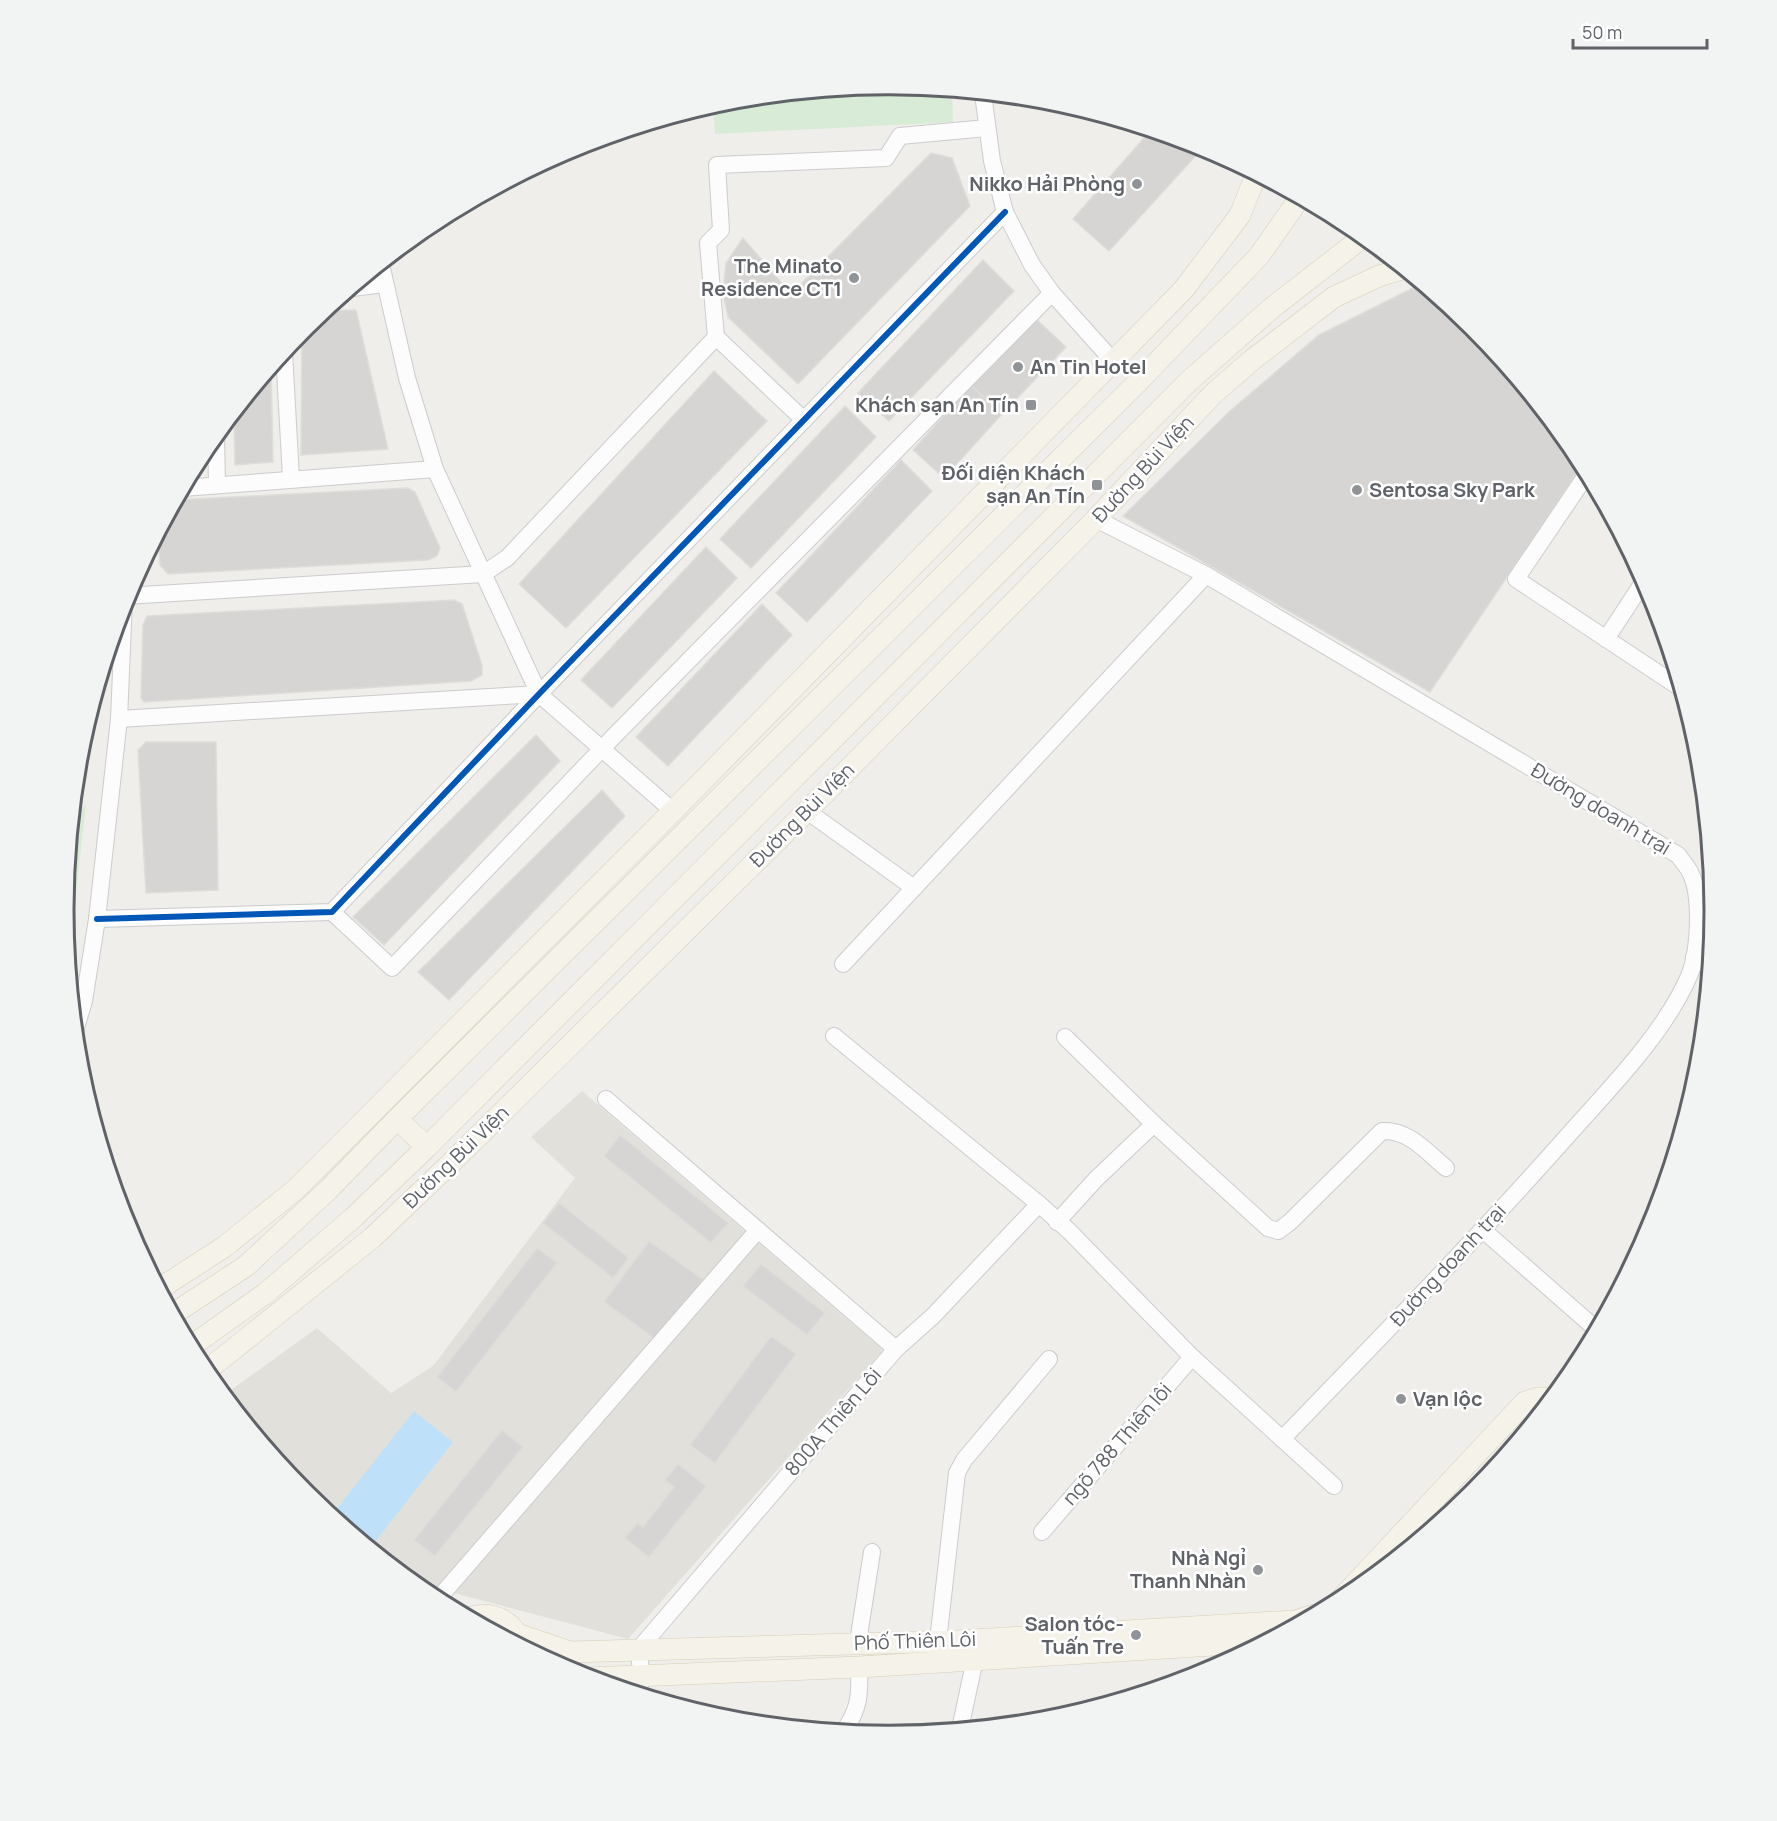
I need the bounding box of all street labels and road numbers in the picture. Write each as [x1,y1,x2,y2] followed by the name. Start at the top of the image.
[1086,409,1199,528] street label: Đường Bùi Viện
[743,756,860,873] street label: Đường Bùi Viện
[1526,756,1676,861] street label: Đường doanh trại
[397,1099,514,1214] street label: Đường Bùi Viện
[1384,1198,1511,1332] street label: Đường doanh trại
[778,1362,887,1482] street label: 800A Thiên Lôi
[1056,1377,1177,1511] street label: ngõ 788 Thiên lôi
[853,1625,977,1656] street label: Phố Thiên Lôi

